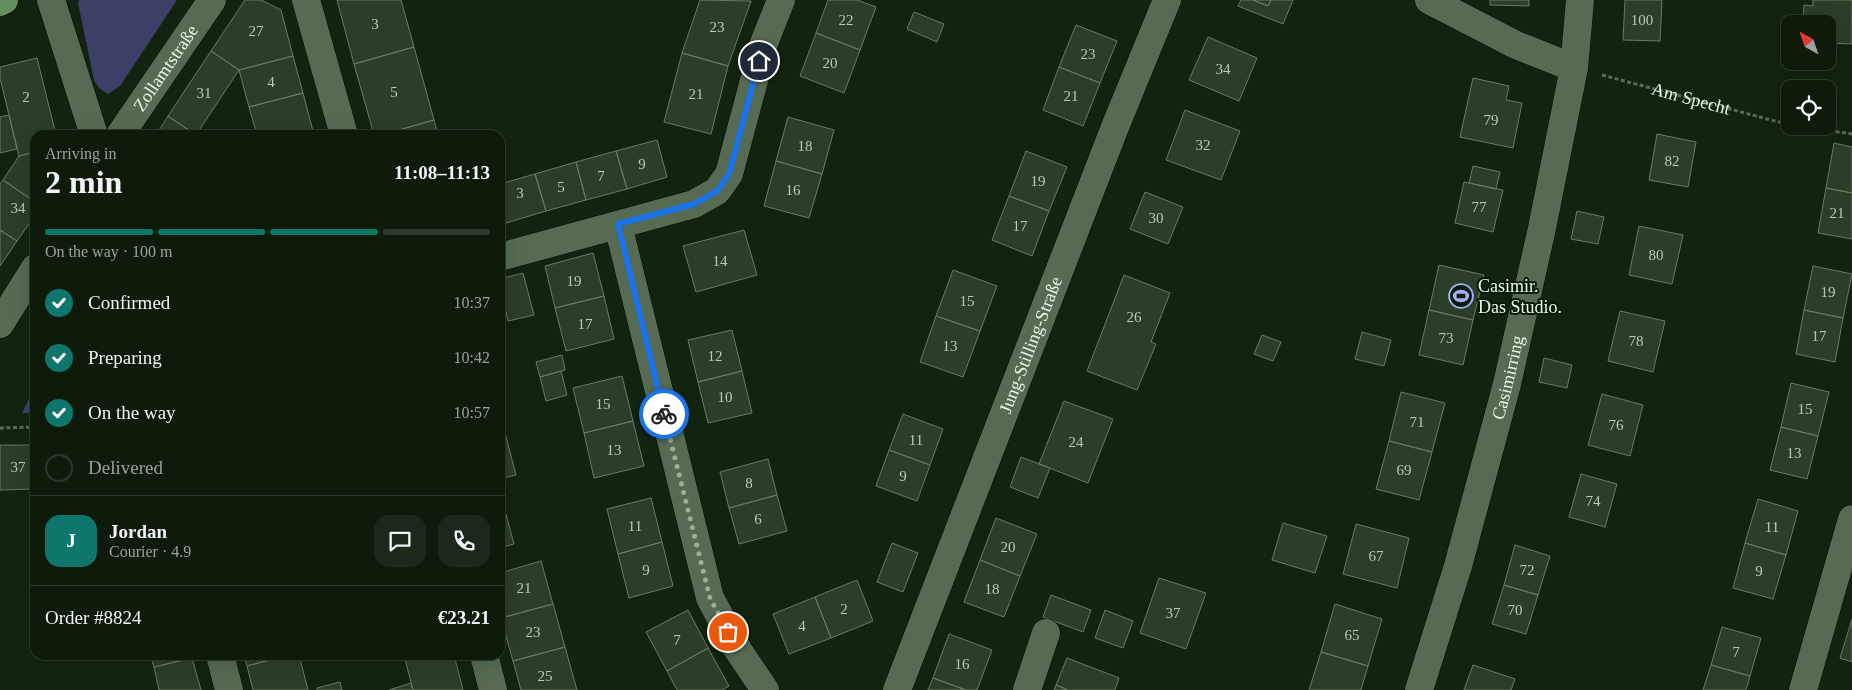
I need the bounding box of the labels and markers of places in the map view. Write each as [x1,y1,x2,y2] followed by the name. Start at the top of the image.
[738,40,780,82] pin
[1478,276,1562,317] place label: Casimir. Das Studio.
[1448,283,1474,309] sports icon: Casimir. Das Studio.
[707,611,749,653] pin

